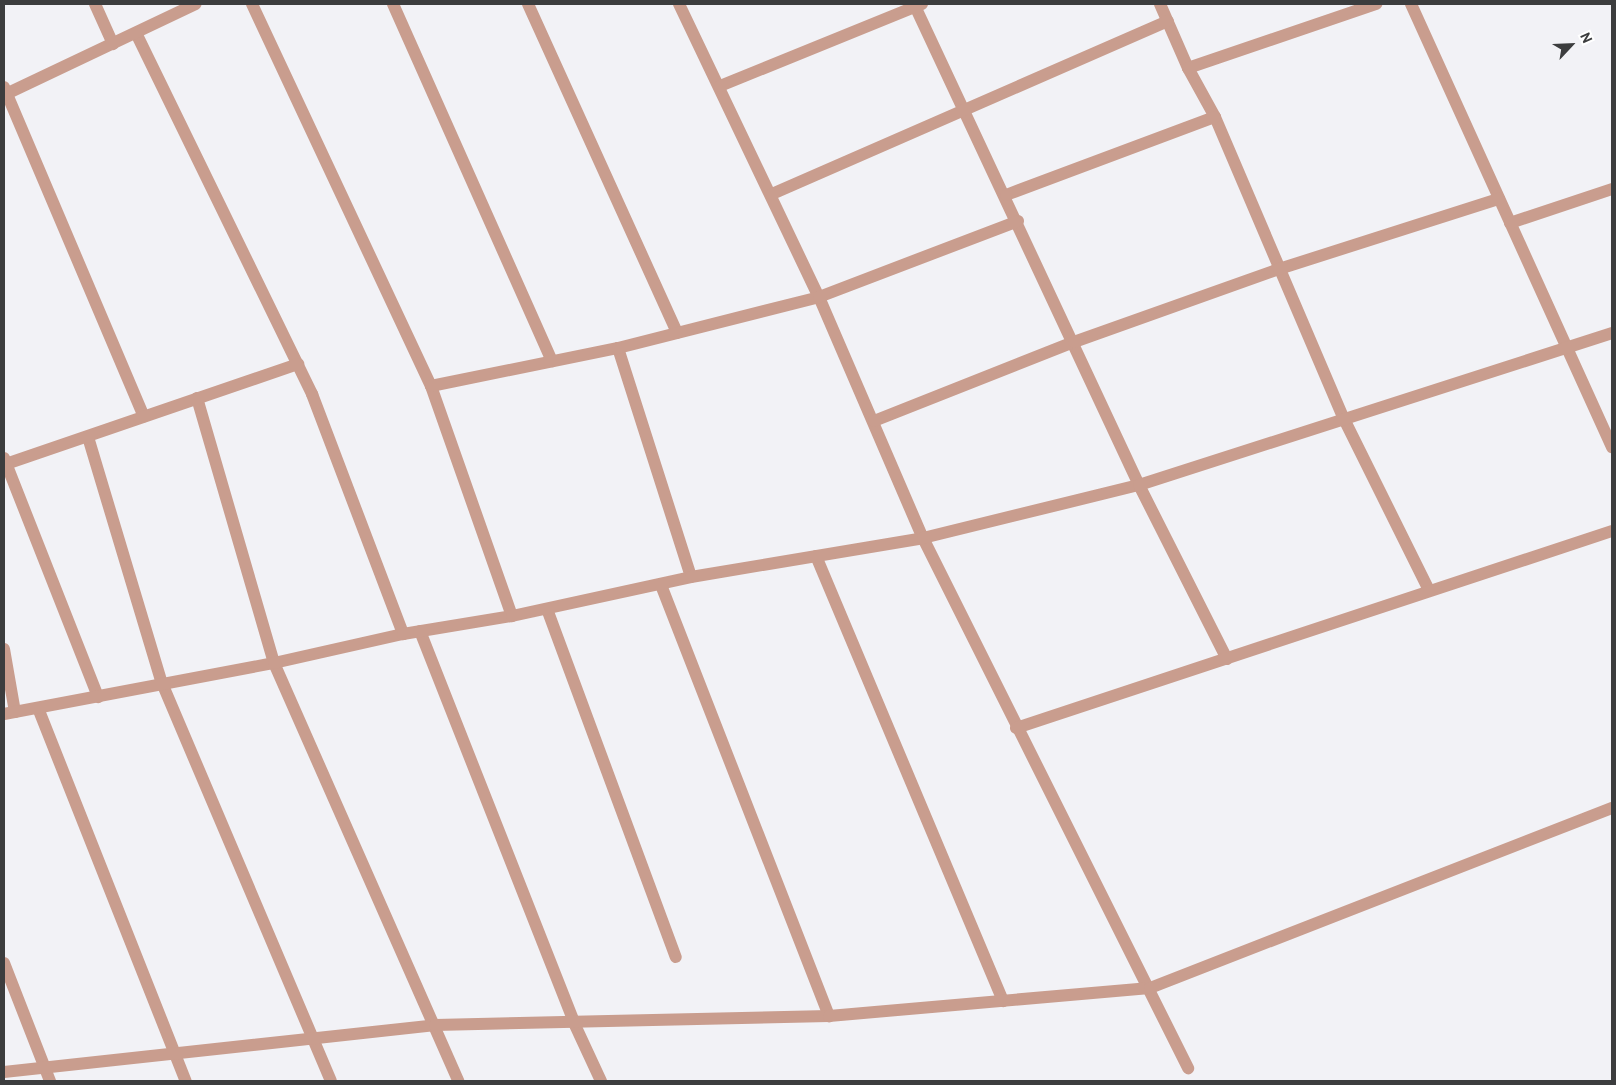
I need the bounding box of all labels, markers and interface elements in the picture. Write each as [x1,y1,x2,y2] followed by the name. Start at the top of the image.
[1546,20,1596,70] north arrow
[1575,30,1595,47] text: N

